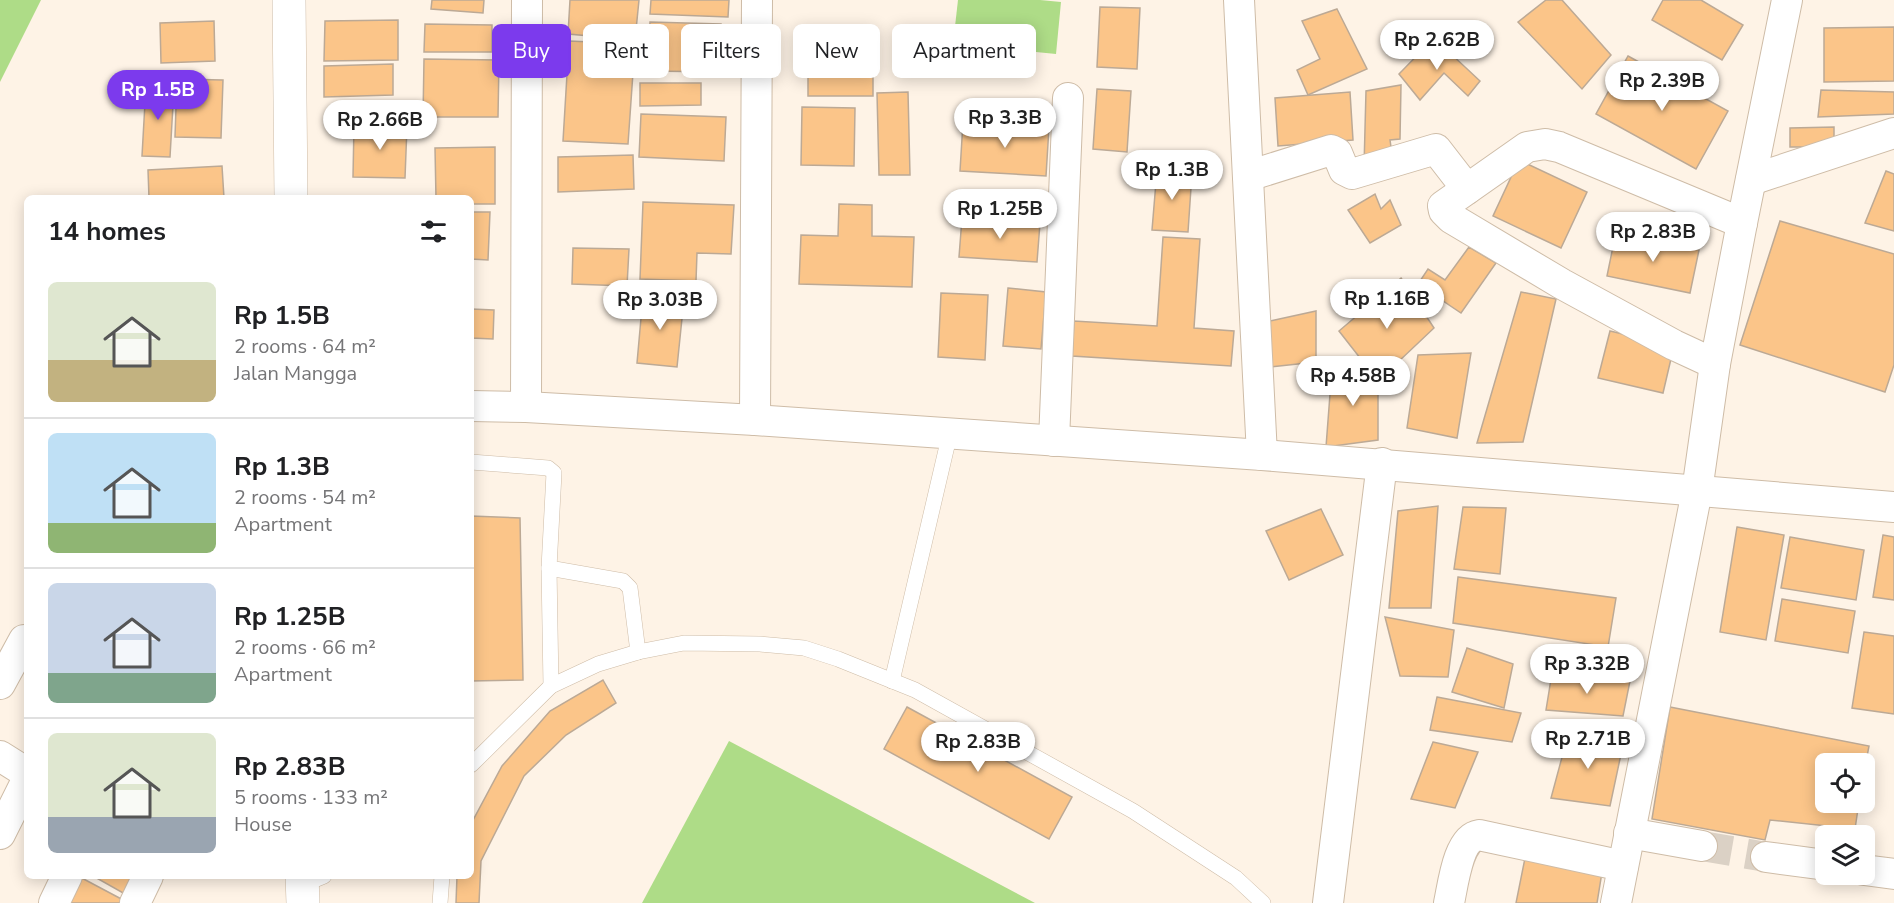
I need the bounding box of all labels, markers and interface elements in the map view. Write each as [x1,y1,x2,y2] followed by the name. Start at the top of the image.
[1375,20,1499,71] pin: Rp 2.62B
[492,24,571,78] chip: Buy
[583,24,669,78] chip: Rent
[681,24,781,78] chip: Filters
[793,24,880,78] chip: New
[892,24,1036,78] chip: Apartment
[1394,26,1480,53] text: Rp 2.62B
[1600,61,1724,112] pin: Rp 2.39B
[1619,67,1705,94] text: Rp 2.39B
[103,70,213,121] pin: Rp 1.5B
[121,76,195,103] text: Rp 1.5B
[950,98,1060,149] pin: Rp 3.3B
[318,100,442,151] pin: Rp 2.66B
[968,104,1042,131] text: Rp 3.3B
[337,106,423,133] text: Rp 2.66B
[1117,150,1227,201] pin: Rp 1.3B
[1135,156,1209,183] text: Rp 1.3B
[938,189,1062,240] pin: Rp 1.25B
[957,195,1043,222] text: Rp 1.25B
[1591,212,1715,263] pin: Rp 2.83B
[48,214,166,249] text: 14 homes
[417,215,450,248] icon: filters
[1610,218,1696,245] text: Rp 2.83B
[1325,279,1449,330] pin: Rp 1.16B
[598,280,722,331] pin: Rp 3.03B
[1344,285,1430,312] text: Rp 1.16B
[617,286,703,313] text: Rp 3.03B
[234,298,330,333] text: Rp 1.5B
[96,306,168,378] icon: home
[234,333,376,360] text: 2 rooms · 64 m²
[1291,356,1415,407] pin: Rp 4.58B
[234,360,357,387] text: Jalan Mangga
[1310,362,1396,389] text: Rp 4.58B
[234,449,330,484] text: Rp 1.3B
[96,457,168,529] icon: home
[234,484,376,511] text: 2 rooms · 54 m²
[234,511,332,538] text: Apartment
[234,599,346,634] text: Rp 1.25B
[96,607,168,679] icon: home
[234,634,376,661] text: 2 rooms · 66 m²
[1525,644,1649,695] pin: Rp 3.32B
[1544,650,1630,677] text: Rp 3.32B
[234,661,332,688] text: Apartment
[1526,719,1650,770] pin: Rp 2.71B
[916,722,1040,773] pin: Rp 2.83B
[1545,725,1631,752] text: Rp 2.71B
[935,728,1021,755] text: Rp 2.83B
[234,749,346,784] text: Rp 2.83B
[1815,753,1875,885] map controls
[1815,753,1875,813] button: locate
[96,757,168,829] icon: home
[234,784,388,811] text: 5 rooms · 133 m²
[234,811,292,838] text: House
[1815,825,1875,885] button: layers

